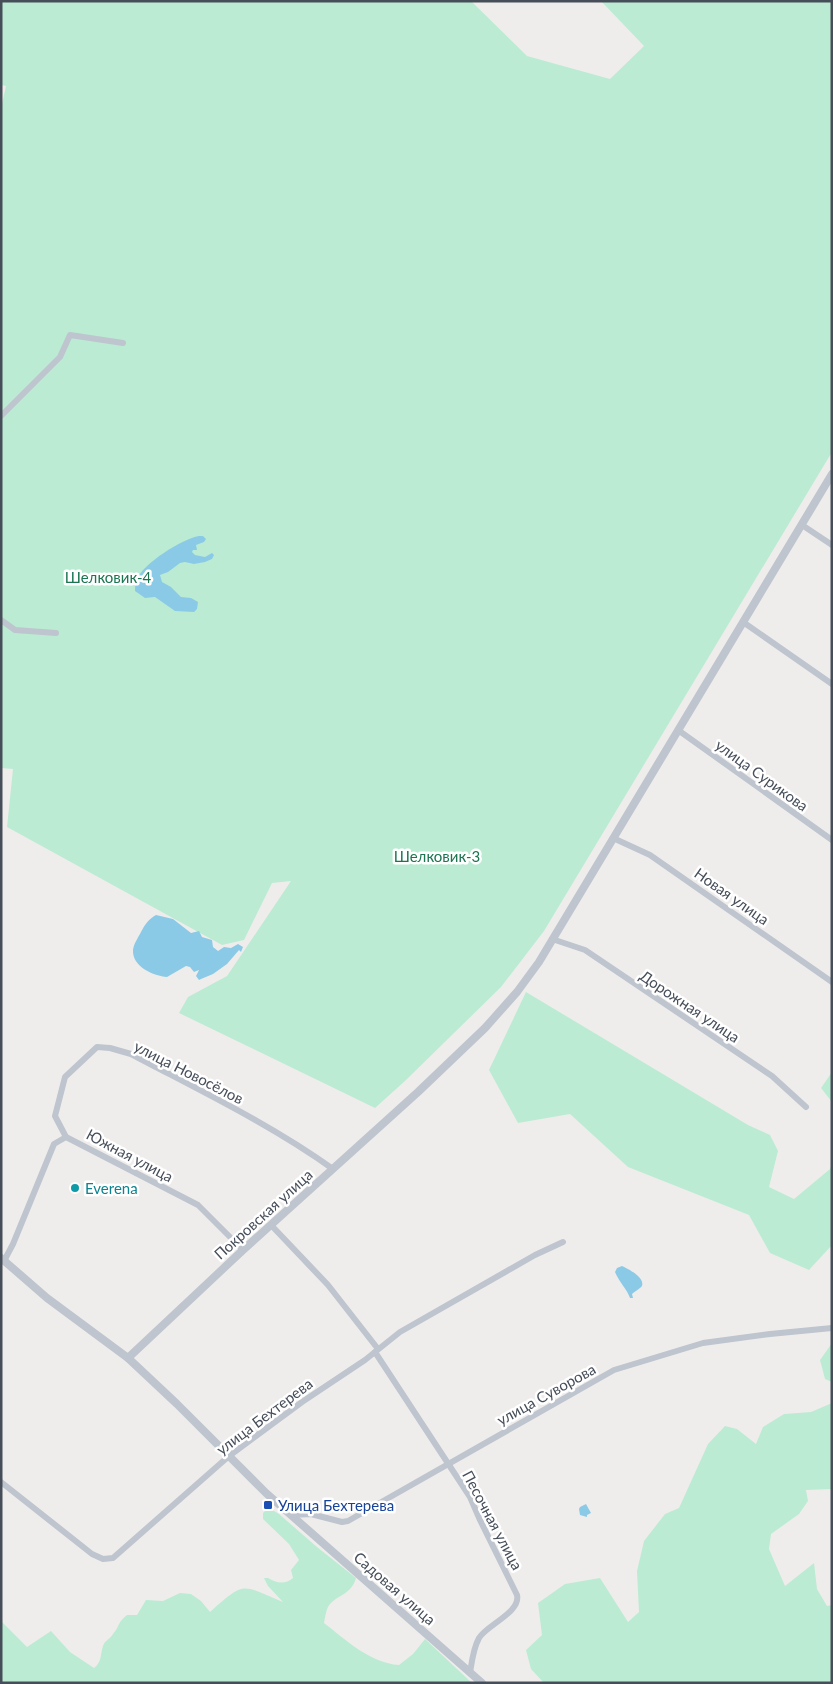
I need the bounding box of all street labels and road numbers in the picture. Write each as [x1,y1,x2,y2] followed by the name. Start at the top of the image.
[712,735,812,815] street label: улица Сурикова
[691,864,773,928] street label: Новая улица
[637,966,743,1046] street label: Дорожная улица
[131,1037,247,1107] street label: улица Новосёлов
[84,1125,176,1185] street label: Южная улица
[210,1165,316,1263] street label: Покровская улица
[493,1359,599,1429] street label: улица Суворова
[212,1374,316,1458] street label: улица Бехтерева
[459,1467,527,1573] street label: Песочная улица
[351,1548,439,1628] street label: Садовая улица

